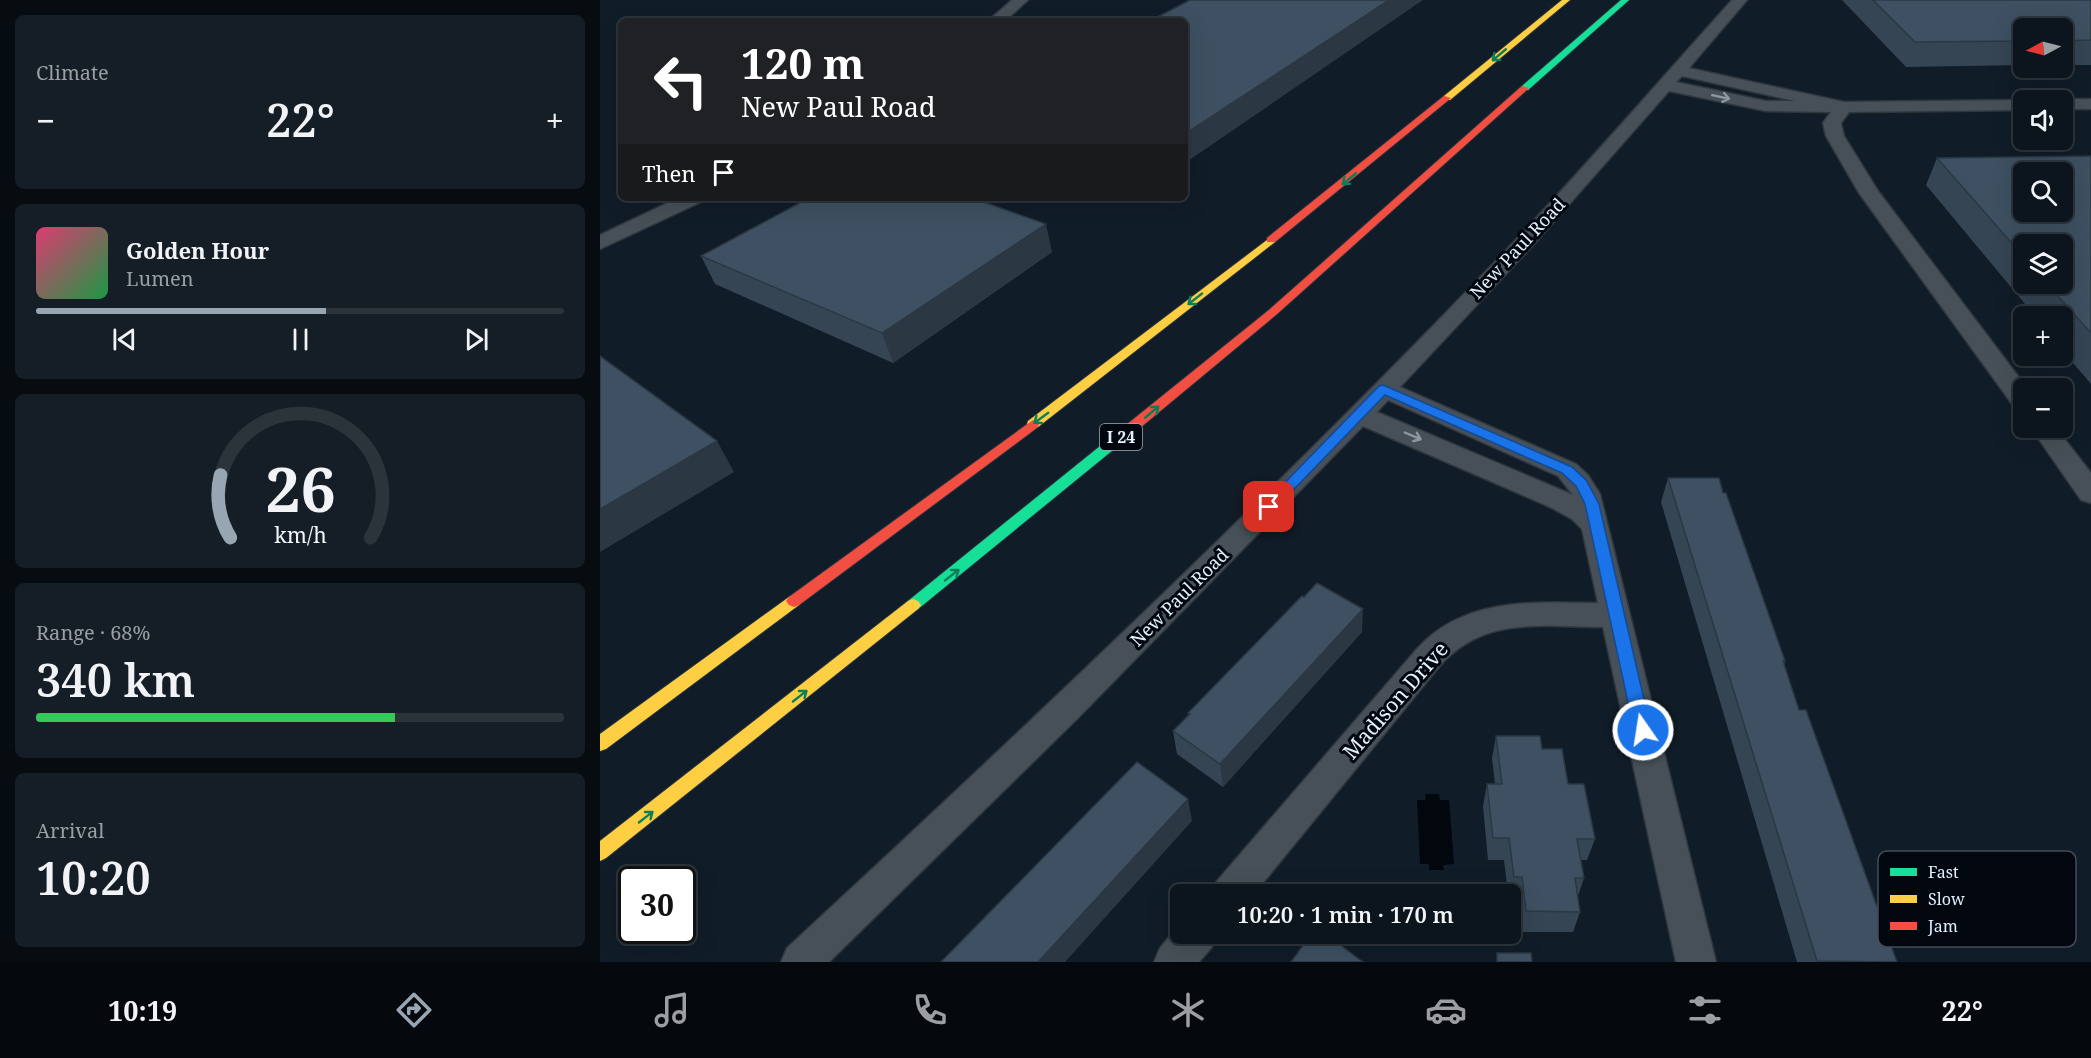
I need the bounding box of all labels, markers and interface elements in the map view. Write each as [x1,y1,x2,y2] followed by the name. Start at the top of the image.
[2013,18,2073,78] north arrow
[2013,18,2073,438] map controls
[741,34,865,91] text: 120 m
[642,42,720,120] icon: left
[1492,48,1507,62] one-way arrow
[36,59,109,86] text: Climate
[741,88,935,125] text: New Paul Road
[266,89,335,150] text: 22°
[2013,90,2073,150] button: sound
[1711,92,1730,103] one-way arrow
[36,98,55,143] text: −
[546,98,564,143] text: +
[707,156,740,189] icon: arrive
[642,158,695,188] text: Then
[2013,162,2073,222] button: search
[1342,172,1357,186] one-way arrow
[1464,192,1570,304] street label: New Paul Road
[2013,234,2073,294] button: layers
[126,235,269,265] text: Golden Hour
[126,265,194,292] text: Lumen
[1187,293,1203,306] one-way arrow
[2013,306,2073,366] button: +
[108,323,141,356] icon: previous
[284,323,317,356] icon: pause
[460,323,493,356] icon: next
[2013,378,2073,438] button: −
[1144,405,1160,418] one-way arrow
[1033,412,1049,424] one-way arrow
[1100,424,1142,450] road number: I 24
[1403,431,1422,442] one-way arrow
[265,445,335,530] text: 26
[1243,481,1294,532] pin
[1252,490,1285,523] icon: arrive
[274,520,327,549] text: km/h
[1125,543,1233,651] street label: New Paul Road
[944,569,960,582] one-way arrow
[36,619,150,646] text: Range · 68%
[1336,635,1454,765] street label: Madison Drive
[36,649,195,710] text: 340 km
[791,689,807,702] one-way arrow
[1611,698,1675,762] position arrow
[638,810,654,823] one-way arrow
[36,817,104,844] text: Arrival
[36,847,151,908] text: 10:20
[1878,851,2076,947] legend
[1928,861,1959,883] text: Fast
[618,866,696,944] speed limit sign: 30
[1928,888,1965,910] text: Slow
[1237,899,1454,929] text: 10:20 · 1 min · 170 m
[1927,915,1958,937] text: Jam
[393,989,435,1031] icon: directions
[651,989,693,1031] icon: music
[909,989,951,1031] icon: phone
[1167,989,1209,1031] icon: climate
[1425,989,1467,1031] icon: car
[1684,989,1726,1031] icon: filters
[108,992,177,1029] text: 10:19
[1942,992,1983,1029] text: 22°

